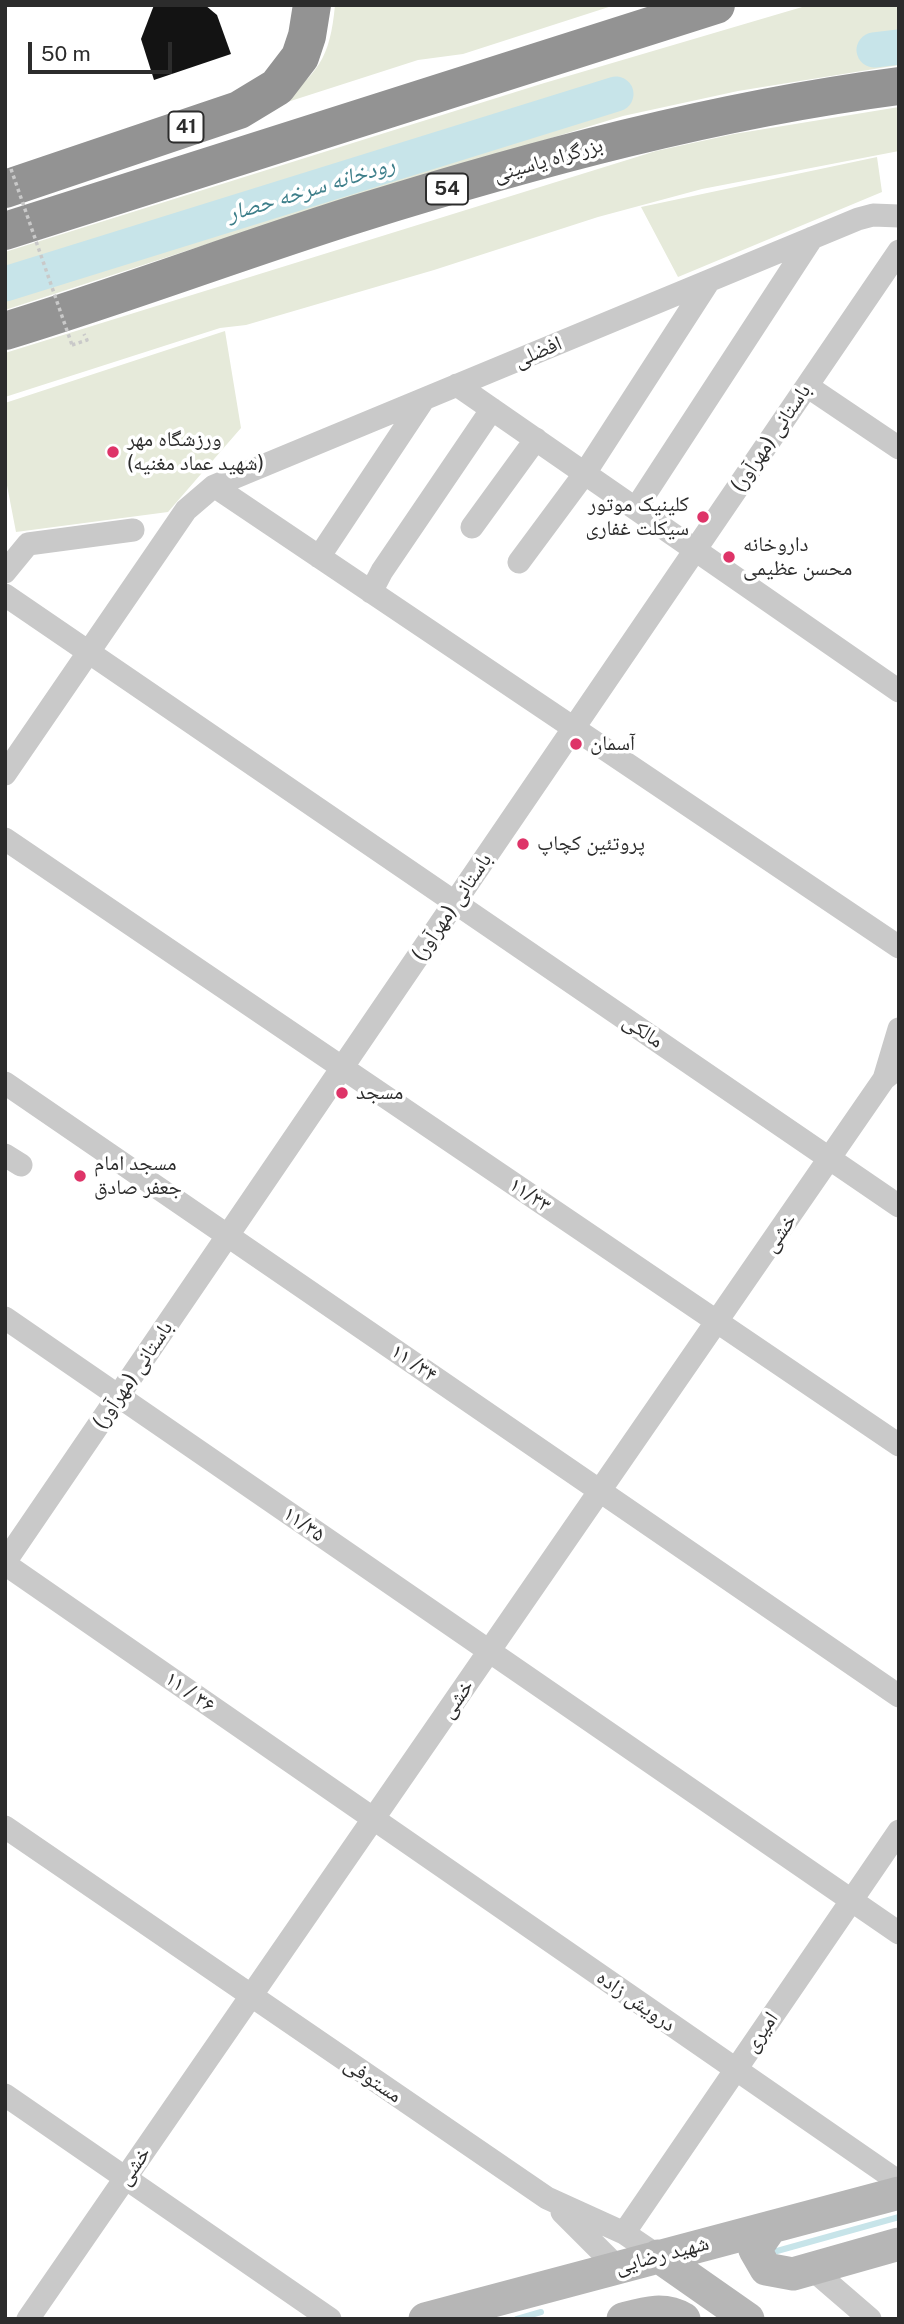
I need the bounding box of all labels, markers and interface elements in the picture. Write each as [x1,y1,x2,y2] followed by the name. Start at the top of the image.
[32,28,175,72] scale bar
[41,41,91,66] text: 50 m
[168,111,204,142] road number: 41
[490,132,606,188] street label: بزرگراه یاسینی
[224,150,398,228] water label: رودخانه سرخه حصار
[426,174,468,204] road number: 54
[510,331,566,373] street label: افضلی
[726,379,816,497] street label: باستانی (مهرآور)
[127,427,264,477] place label: ورزشگاه مهر (شهید عماد مغنیه)
[105,444,121,460] marker: ورزشگاه مهر (شهید عماد مغنیه)
[585,492,689,542] place label: کلینیک موتور سیکلت غفاری
[695,509,711,525] marker: کلینیک موتور سیکلت غفاری
[743,532,852,582] place label: داروخانه محسن عظیمی
[721,549,737,565] marker: داروخانه محسن عظیمی
[590,731,635,757] place label: آسمان
[568,736,584,752] marker: آسمان
[537,831,645,857] place label: پروتئین کچاپ
[515,836,531,852] marker: پروتئین کچاپ
[407,848,497,966] street label: باستانی (مهرآور)
[618,1008,668,1054] street label: مالکی
[356,1080,403,1106] place label: مسجد
[334,1085,350,1101] marker: مسجد
[94,1151,182,1201] place label: مسجد امام جعفر صادق
[72,1168,88,1184] marker: مسجد امام جعفر صادق
[504,1172,556,1218] street label: ۱۱/۳۳
[758,1209,802,1257] street label: خشی
[88,1316,178,1434] street label: باستانی (مهرآور)
[386,1339,442,1387] street label: ۱۱ /۳۴
[278,1501,330,1547] street label: ۱۱/۳۵
[160,1666,220,1718] street label: ۱۱ / ۳۶
[435,1675,479,1723] street label: خشی
[592,1965,680,2037] street label: درویش زاده
[738,2007,784,2057] street label: امیری
[339,2052,407,2108] street label: مستوفی
[112,2142,156,2190] street label: خشی
[612,2230,712,2280] street label: شهید رضایی

